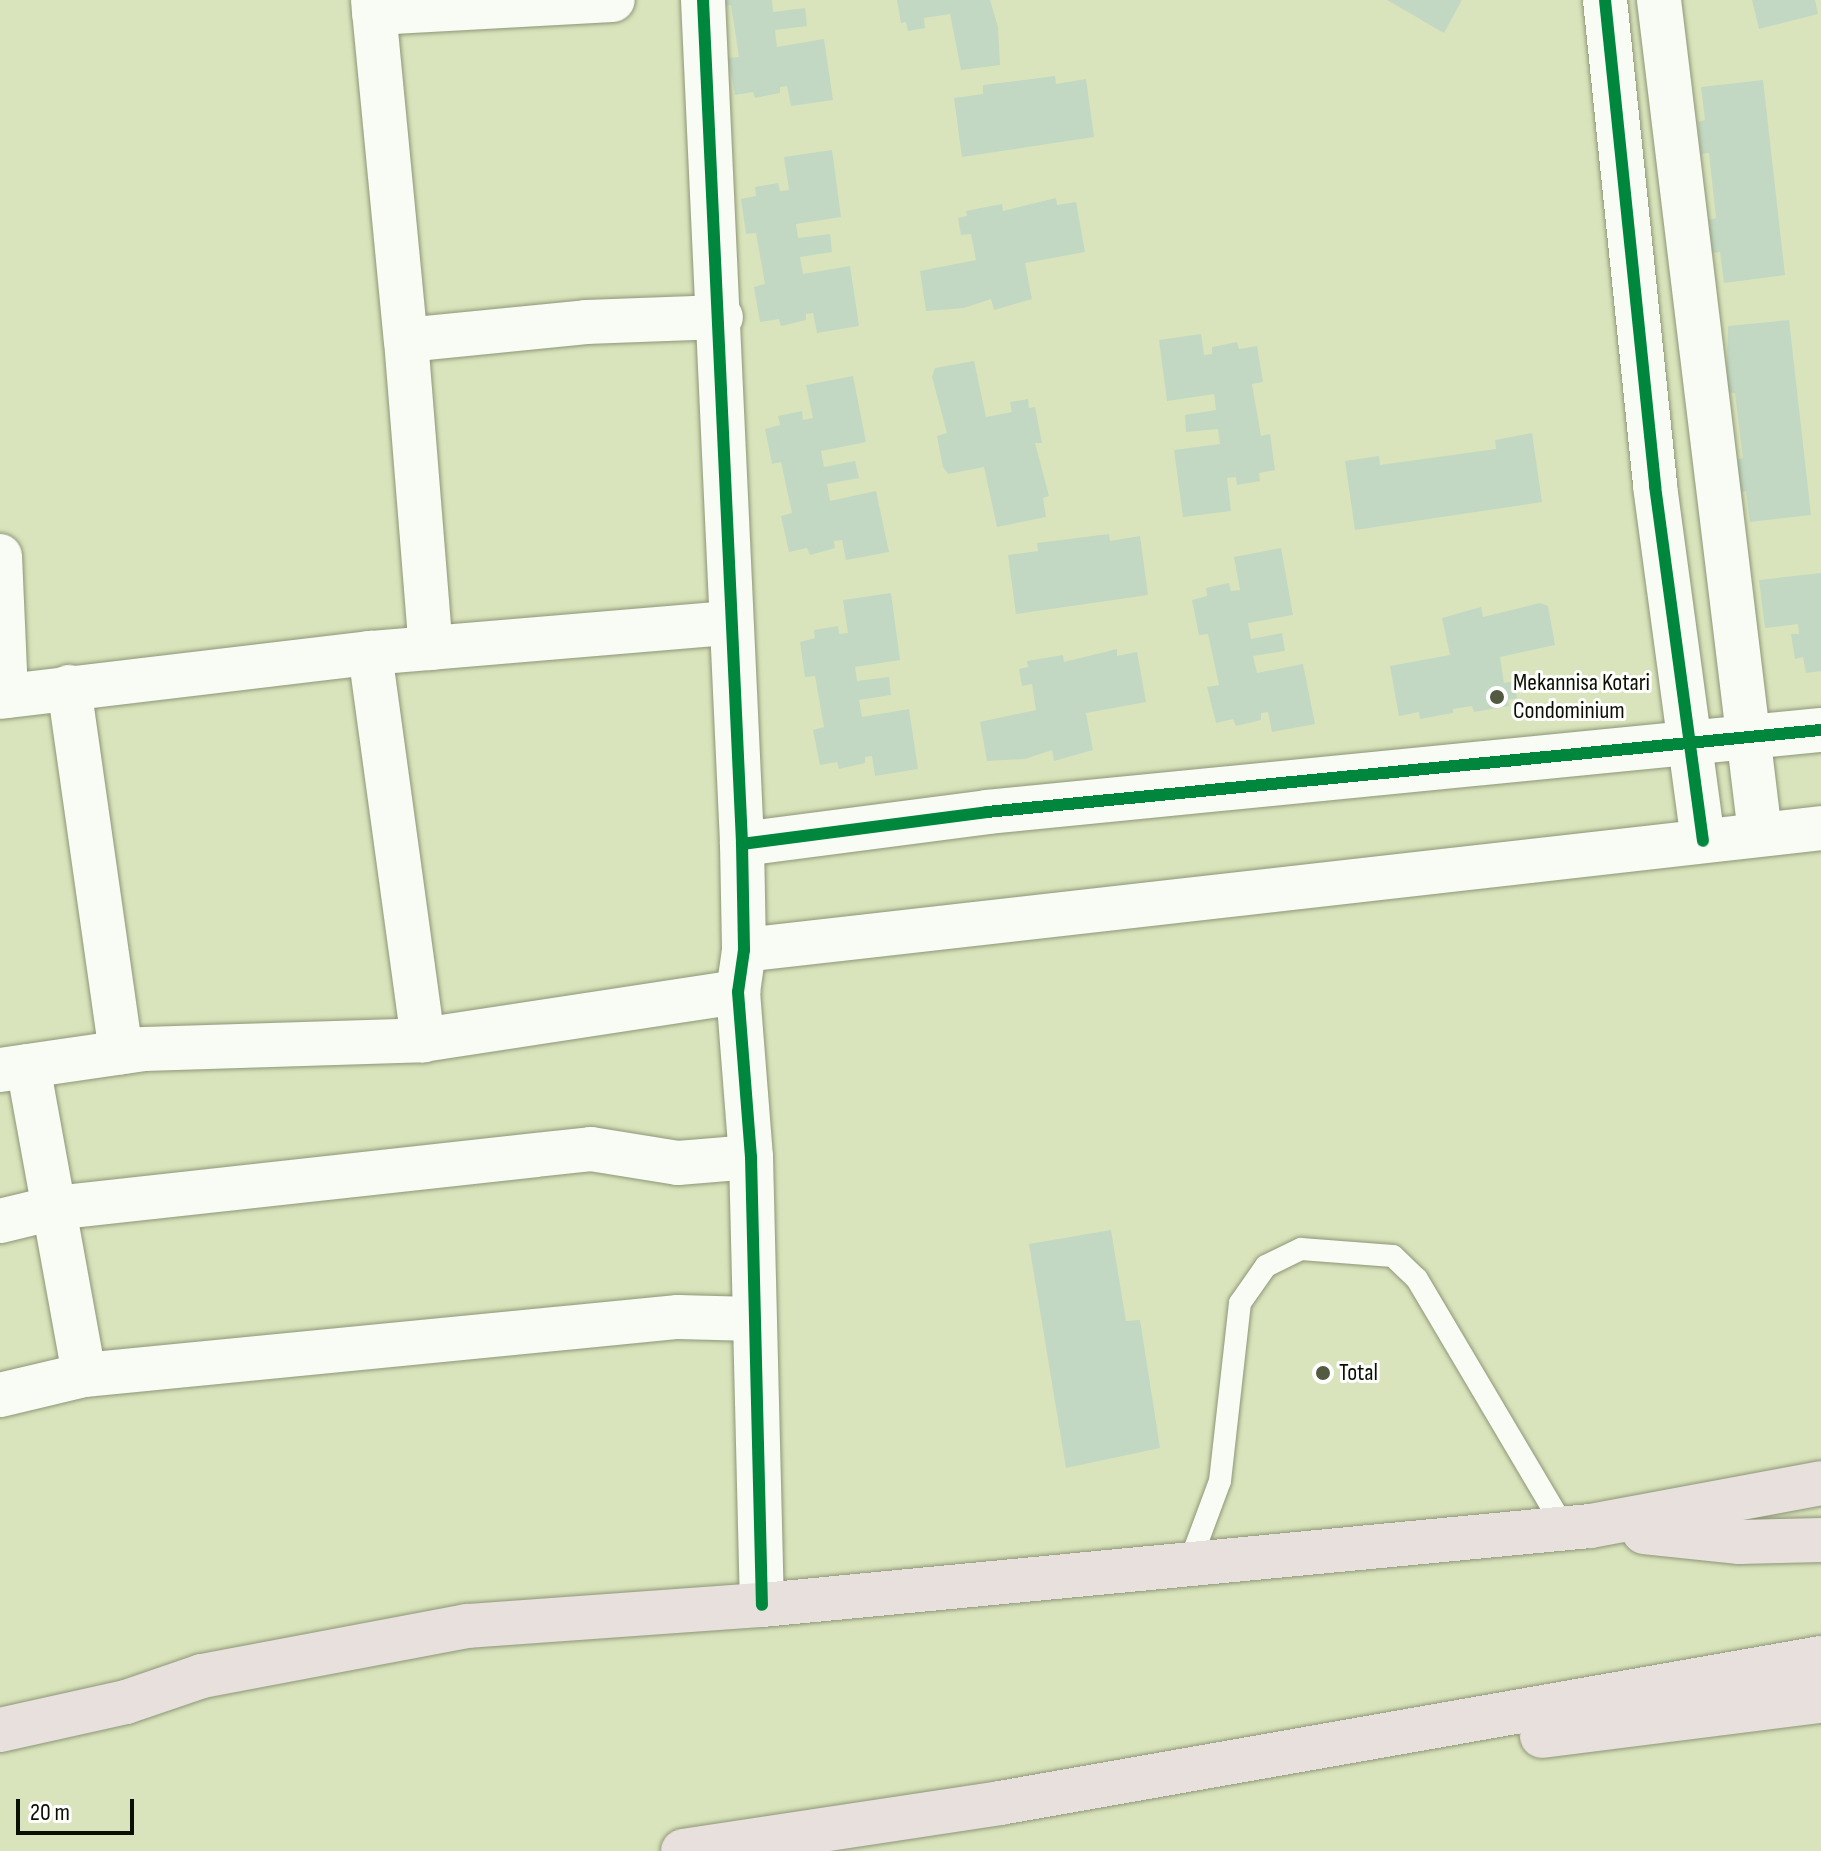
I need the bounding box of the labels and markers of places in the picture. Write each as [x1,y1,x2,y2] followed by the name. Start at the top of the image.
[1513,669,1650,725] place label: Mekannisa Kotari Condominium
[1488,688,1506,706] marker: Mekannisa Kotari Condominium
[1339,1359,1378,1387] place label: Total
[1314,1364,1332,1382] marker: Total

